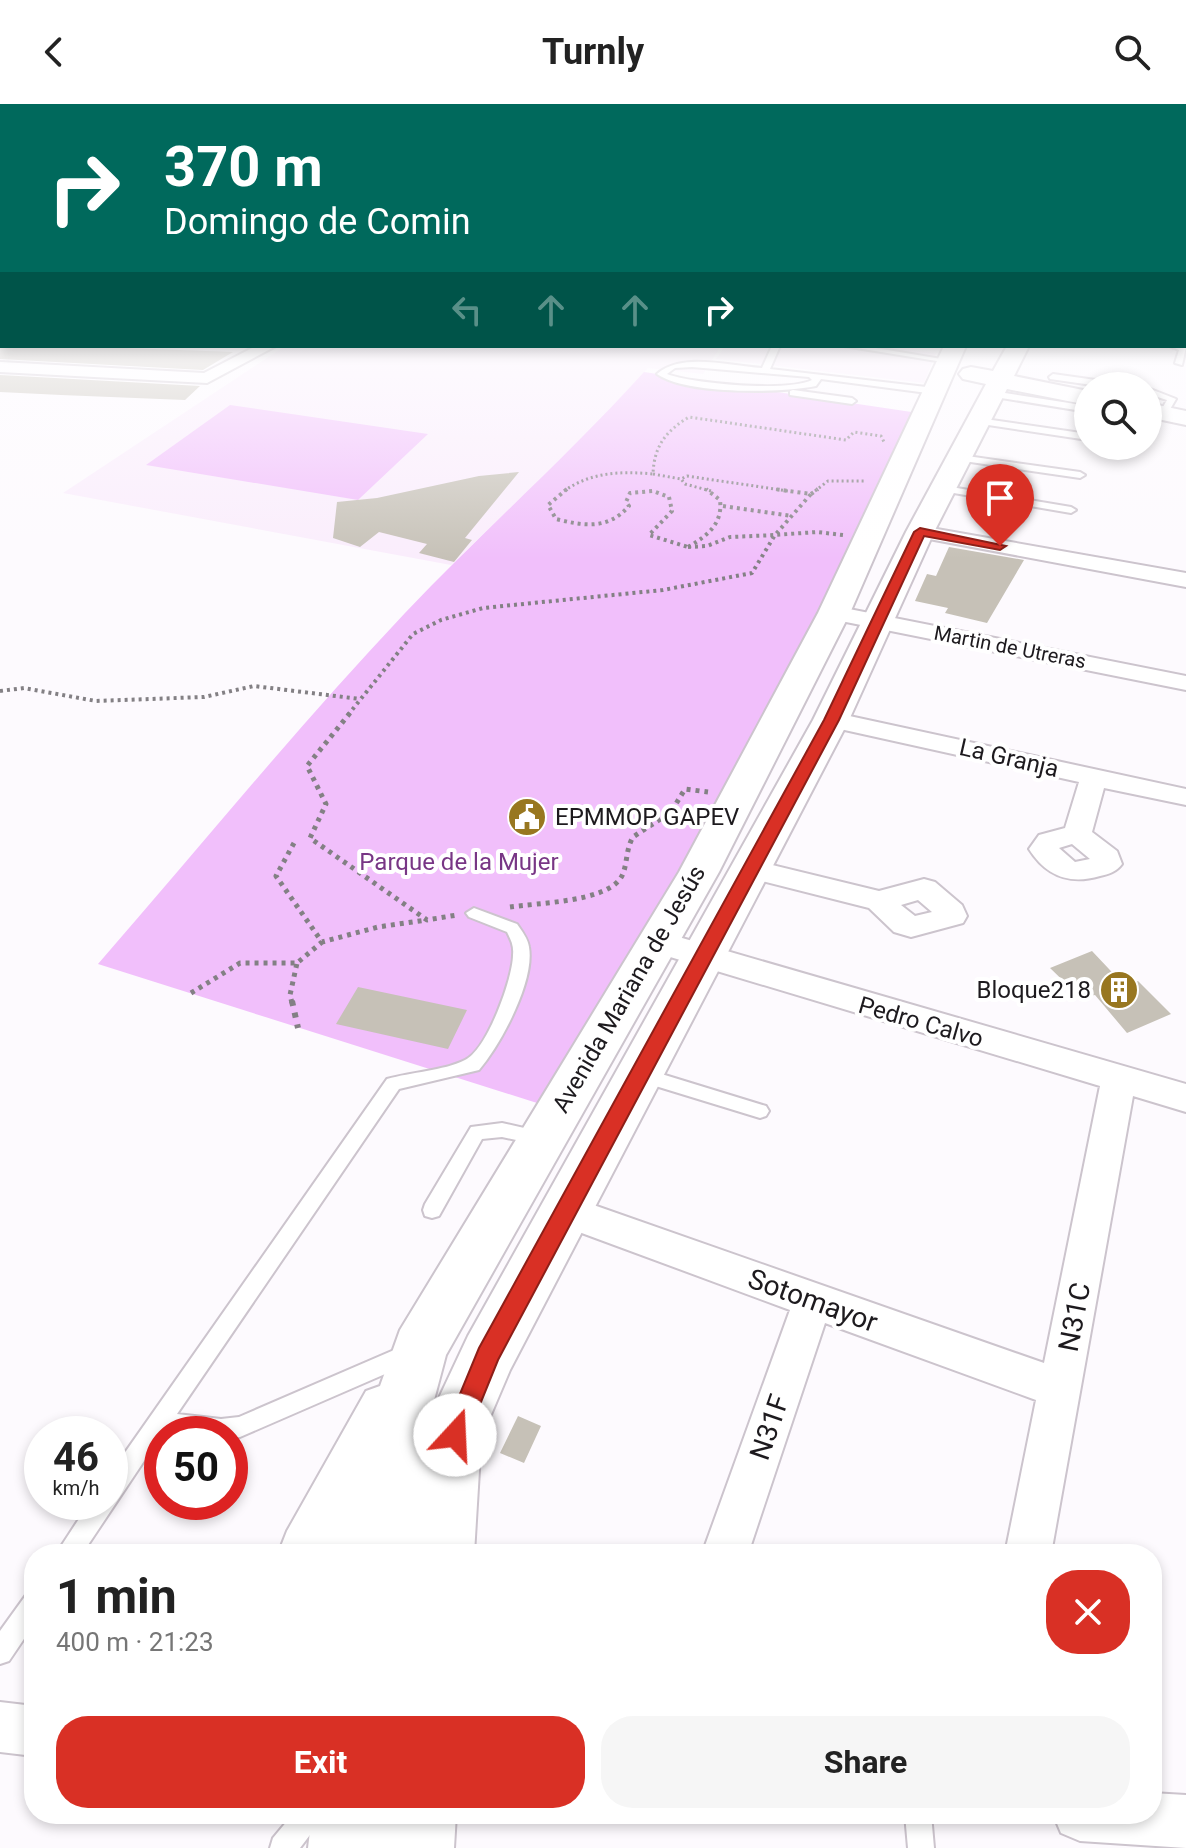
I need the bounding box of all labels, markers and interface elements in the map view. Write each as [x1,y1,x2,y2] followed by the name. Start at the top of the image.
[32,30,76,74] icon: back
[1110,30,1154,74] icon: search
[542,31,644,73] text: Turnly
[164,134,323,200] text: 370 m
[32,136,136,240] icon: right
[164,201,471,243] text: Domingo de Comin
[445,288,489,332] icon: left
[529,288,573,332] icon: ahead
[613,288,657,332] icon: ahead
[697,288,741,332] icon: right
[1074,372,1162,460] map controls
[1074,372,1162,460] button: search
[966,464,1034,546] pin
[978,476,1022,520] icon: arrive
[932,621,1088,673] street label: Martin de Utreras
[957,733,1061,783] street label: La Granja
[506,796,548,838] public building icon: EPMMOP GAPEV
[555,803,739,831] place label: EPMMOP GAPEV
[359,848,559,876] park label: Parque de la Mujer
[547,861,711,1117] street label: Avenida Mariana de Jesús
[1098,969,1140,1011] building icon: Bloque218
[976,976,1091,1004] place label: Bloque218
[855,991,987,1053] street label: Pedro Calvo
[744,1262,883,1339] street label: Sotomayor
[1052,1280,1097,1354] street label: N31C
[743,1390,796,1464] street label: N31F
[413,1393,497,1477] position arrow
[144,1416,248,1520] speed limit sign: 50
[53,1434,99,1481] text: 46
[53,1476,99,1500] text: km/h
[56,1568,177,1625] text: 1 min
[1046,1570,1130,1654] button: close
[56,1627,214,1657] text: 400 m · 21:23
[56,1716,585,1808] button: Exit
[601,1716,1130,1808] button: Share

